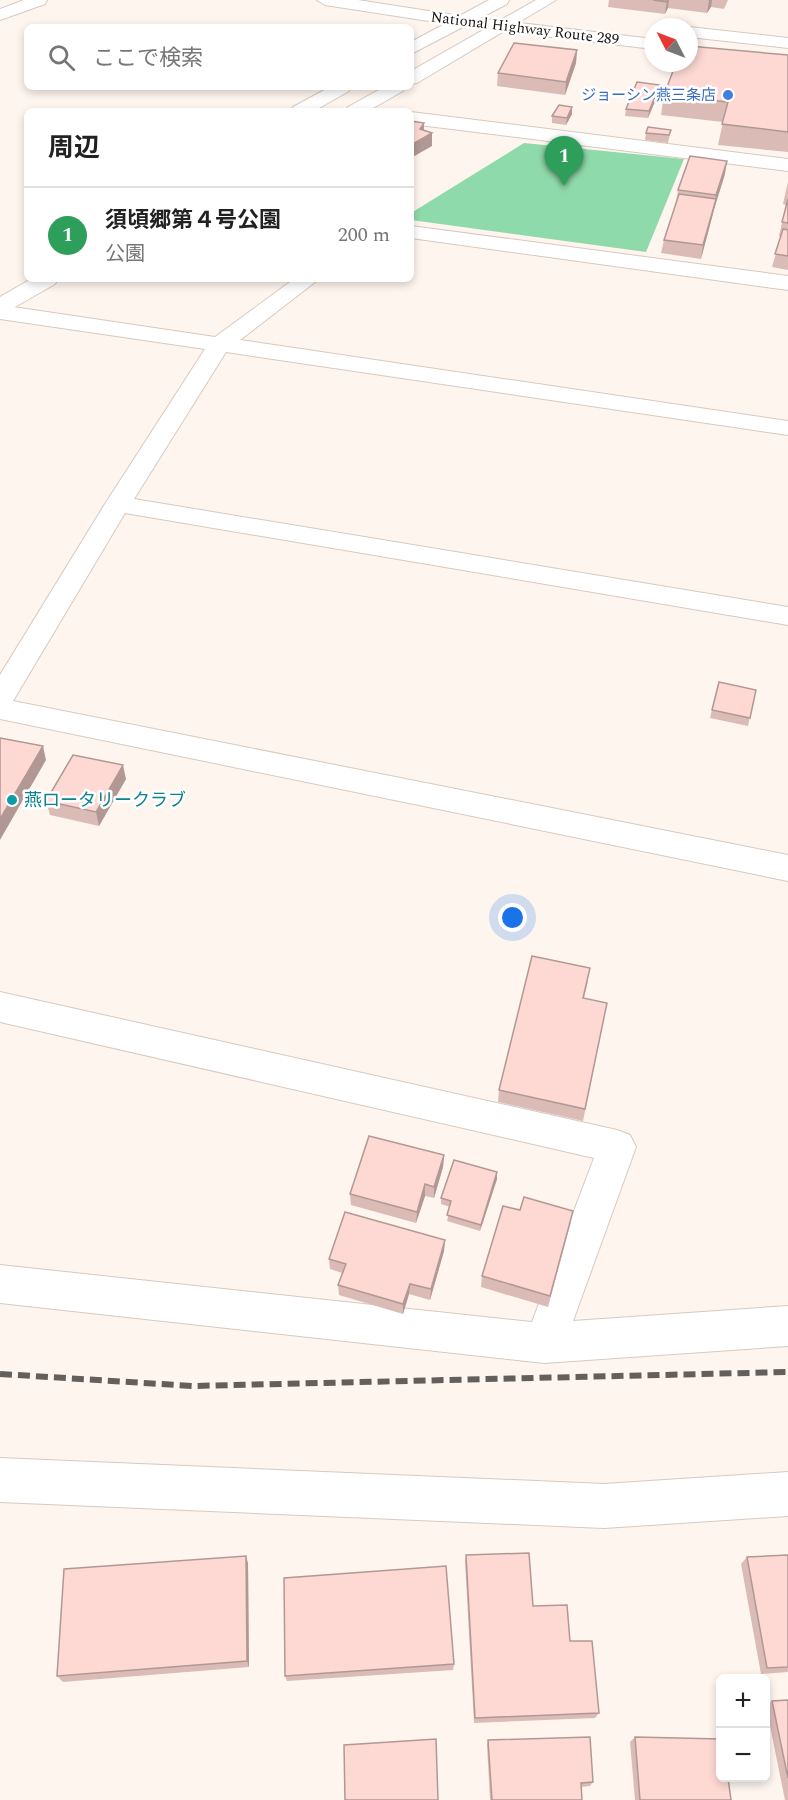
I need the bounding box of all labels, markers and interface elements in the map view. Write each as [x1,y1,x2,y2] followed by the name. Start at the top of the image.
[429,6,620,51] street label: National Highway Route 289
[644,18,698,72] north arrow
[24,24,414,90] search box
[45,41,78,74] icon: search
[93,42,203,75] text: ここで検索
[581,84,716,107] place label: ジョーシン燕三条店
[721,88,735,102] marker: ジョーシン燕三条店
[48,128,100,168] text: 周辺
[544,136,584,186] pin: 1
[105,204,281,237] text: 須頃郷第４号公園
[62,220,73,250] text: 1
[338,220,390,250] text: 200 m
[105,239,145,269] text: 公園
[24,787,186,814] place label: 燕ロータリークラブ
[5,793,19,807] marker: 燕ロータリークラブ
[498,903,527,932] your location
[716,1674,770,1782] map controls
[716,1674,770,1728] button: +
[716,1728,770,1782] button: −

